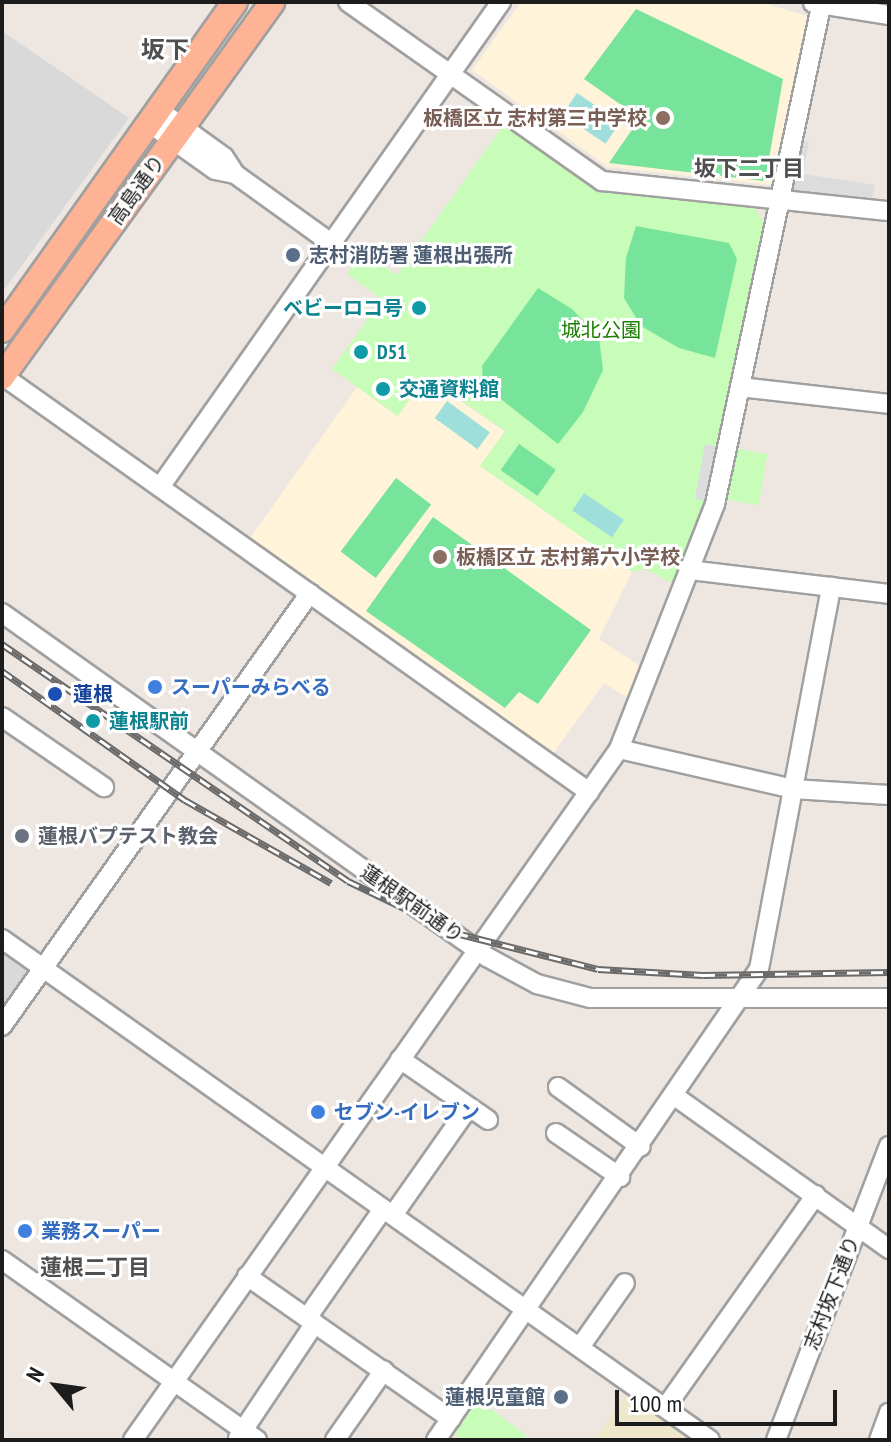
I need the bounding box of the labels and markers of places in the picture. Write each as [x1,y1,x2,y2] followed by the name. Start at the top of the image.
[423,106,647,130] place label: 板橋区立 志村第三中学校
[654,109,672,127] marker: 板橋区立 志村第三中学校
[309,243,513,267] place label: 志村消防署 蓮根出張所
[284,246,302,264] marker: 志村消防署 蓮根出張所
[283,296,403,320] place label: ベビーロコ号
[410,299,428,317] marker: ベビーロコ号
[377,340,407,364] place label: D51
[352,343,370,361] marker: D51
[399,377,499,401] place label: 交通資料館
[374,380,392,398] marker: 交通資料館
[456,545,680,569] place label: 板橋区立 志村第六小学校
[431,548,449,566] marker: 板橋区立 志村第六小学校
[171,675,331,699] place label: スーパーみらべる
[146,678,164,696] marker: スーパーみらべる
[73,682,113,706] place label: 蓮根
[44,683,66,705] marker: 蓮根
[109,709,189,733] place label: 蓮根駅前
[84,712,102,730] marker: 蓮根駅前
[38,824,218,848] place label: 蓮根バプテスト教会
[13,827,31,845] marker: 蓮根バプテスト教会
[334,1100,480,1124] place label: セブン-イレブン
[309,1103,327,1121] marker: セブン-イレブン
[41,1219,161,1243] place label: 業務スーパー
[16,1222,34,1240] marker: 業務スーパー
[445,1385,545,1409] place label: 蓮根児童館
[552,1388,570,1406] marker: 蓮根児童館

